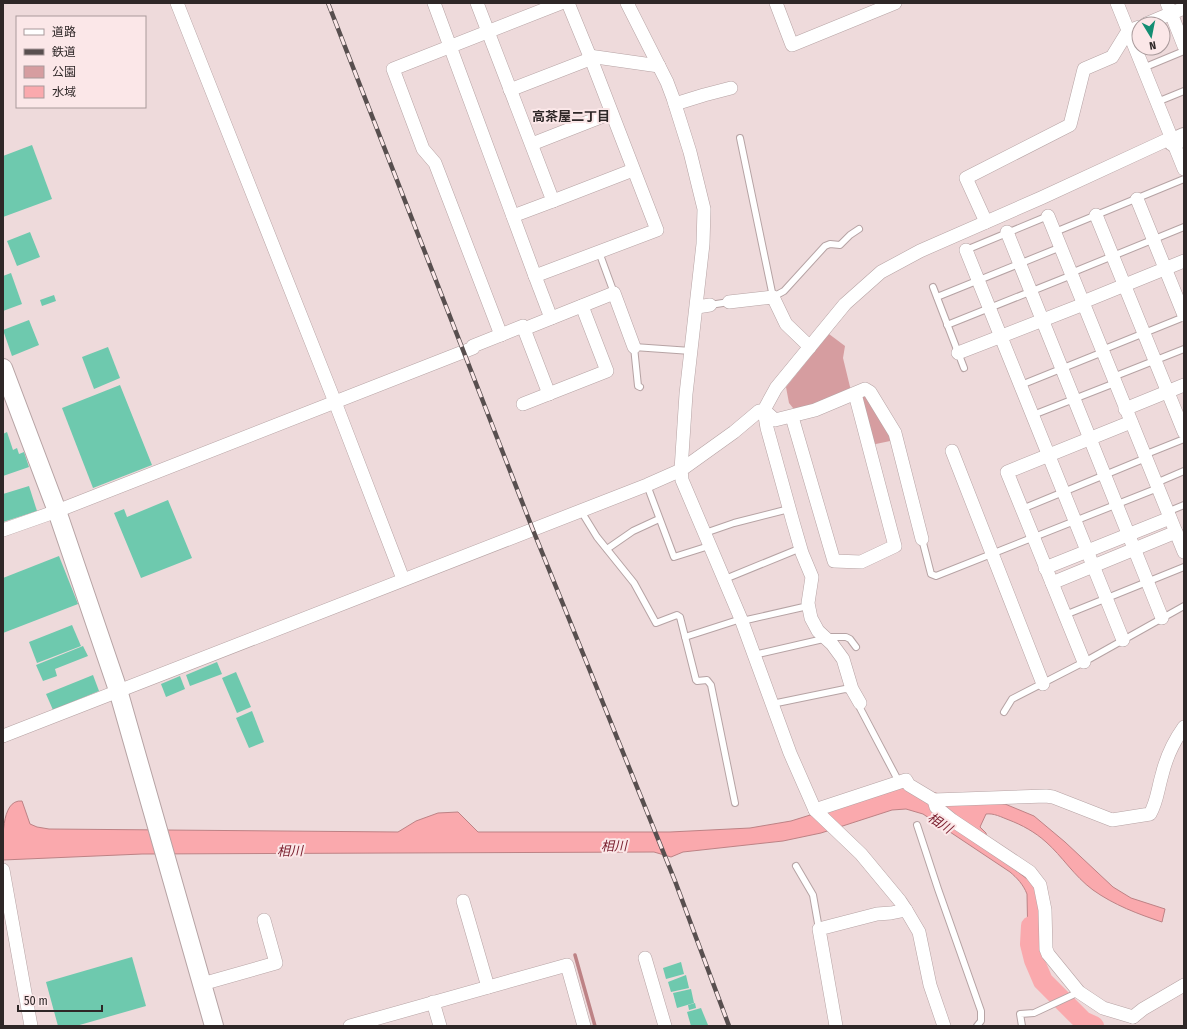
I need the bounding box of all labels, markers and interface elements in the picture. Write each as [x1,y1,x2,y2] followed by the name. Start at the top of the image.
[16,16,146,108] legend
[1131,16,1171,56] north arrow
[52,25,76,39] text: 道路
[1148,38,1157,52] text: N
[52,45,76,59] text: 鉄道
[52,65,76,79] text: 公園
[52,85,76,99] text: 水域
[532,109,610,124] district label: 高茶屋二丁目
[925,810,957,837] water label: 相川
[601,838,629,854] water label: 相川
[277,843,305,859] water label: 相川
[18,987,102,1013] scale bar
[24,994,48,1008] text: 50 m

